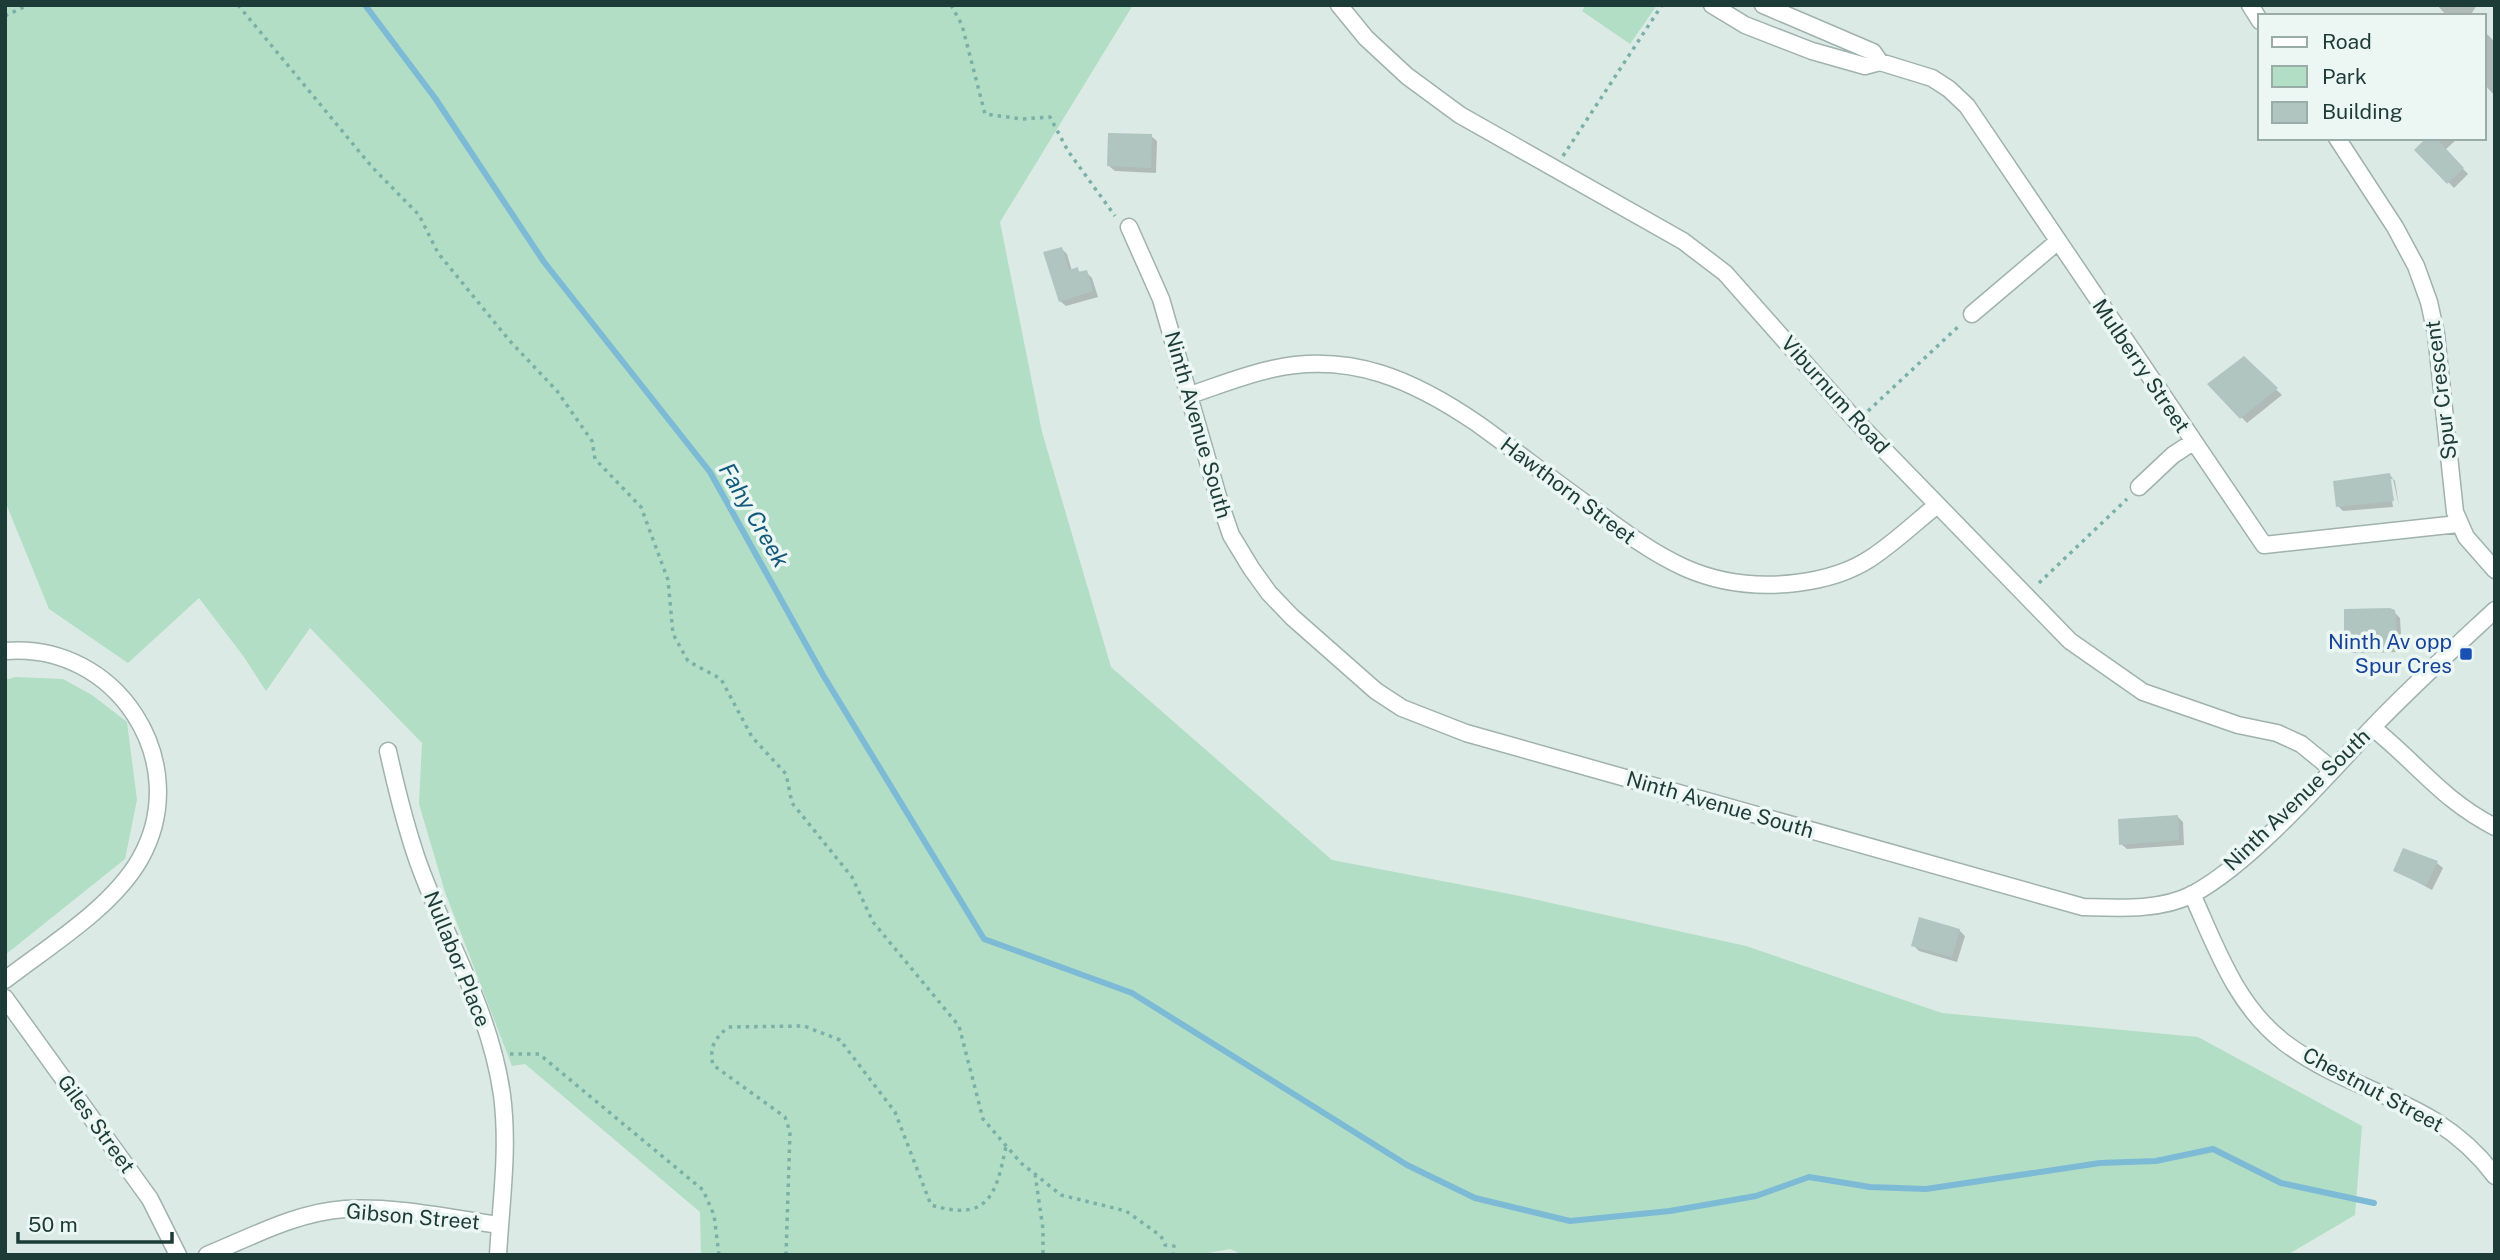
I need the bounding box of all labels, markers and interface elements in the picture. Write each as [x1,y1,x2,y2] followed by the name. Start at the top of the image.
[2258,14,2486,140] legend
[2322,29,2372,54] text: Road
[2322,64,2367,89] text: Park
[2322,99,2403,124] text: Building
[2087,294,2195,437] street label: Mulberry Street
[2420,319,2461,461] street label: Spur Crescent
[1160,328,1237,521] street label: Ninth Avenue South
[1776,331,1895,459] street label: Viburnum Road
[1496,432,1641,550] street label: Hawthorn Street
[714,458,795,572] water label: Fahy Creek
[2328,629,2452,678] place label: Ninth Av opp Spur Cres
[2458,646,2474,662] marker: Ninth Av opp Spur Cres
[2218,723,2375,876] street label: Ninth Avenue South
[1624,766,1817,843] street label: Ninth Avenue South
[419,887,496,1030] street label: Nullabor Place
[2299,1042,2448,1137] street label: Chestnut Street
[52,1070,140,1178] street label: Giles Street
[345,1198,481,1235] street label: Gibson Street
[18,1200,172,1244] scale bar
[28,1212,78,1237] text: 50 m

